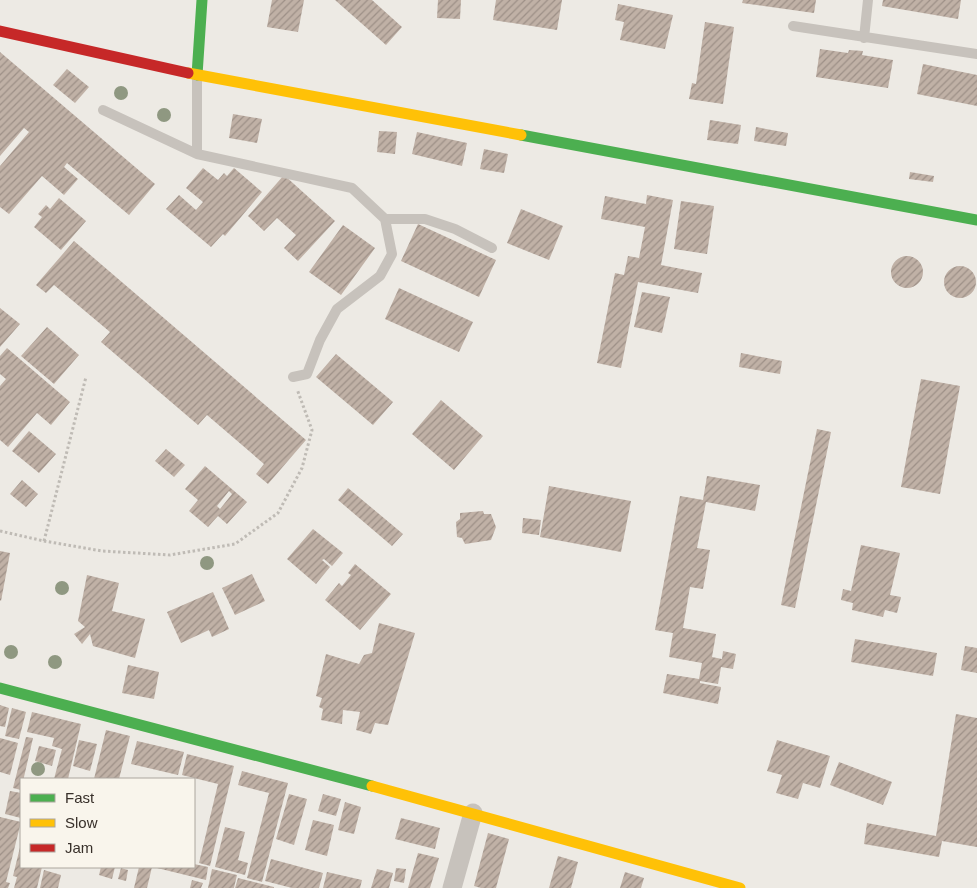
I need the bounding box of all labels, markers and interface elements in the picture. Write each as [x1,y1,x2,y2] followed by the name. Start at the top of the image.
[20,778,195,868] legend
[65,789,95,806] text: Fast
[65,814,98,831] text: Slow
[65,839,93,856] text: Jam

